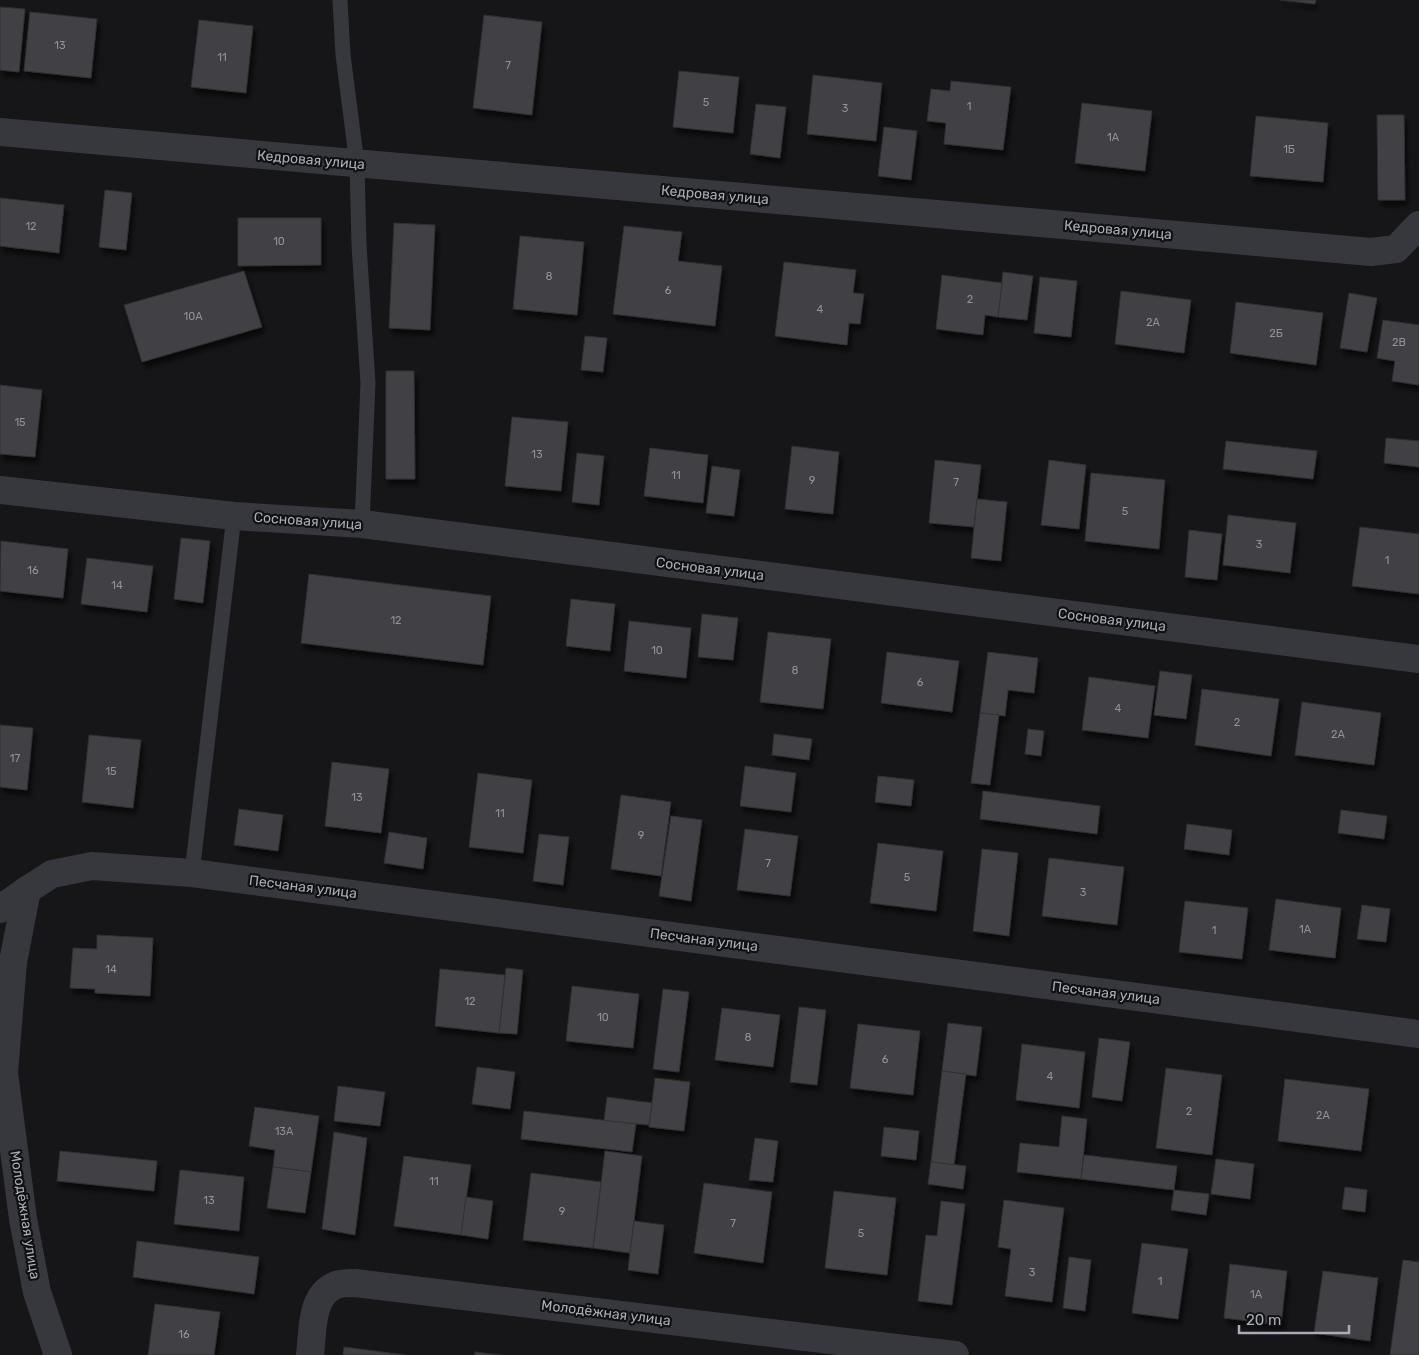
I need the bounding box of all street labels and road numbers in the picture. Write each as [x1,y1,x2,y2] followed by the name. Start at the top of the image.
[256,147,366,173] street label: Кедровая улица
[660,182,770,208] street label: Кедровая улица
[1063,217,1173,243] street label: Кедровая улица
[253,509,363,533] street label: Сосновая улица
[655,554,765,584] street label: Сосновая улица
[1057,605,1167,635] street label: Сосновая улица
[248,872,358,902] street label: Песчаная улица
[649,925,759,955] street label: Песчаная улица
[1051,978,1161,1008] street label: Песчаная улица
[6,1149,44,1281] street label: Молодёжная улица
[540,1297,672,1329] street label: Молодёжная улица

